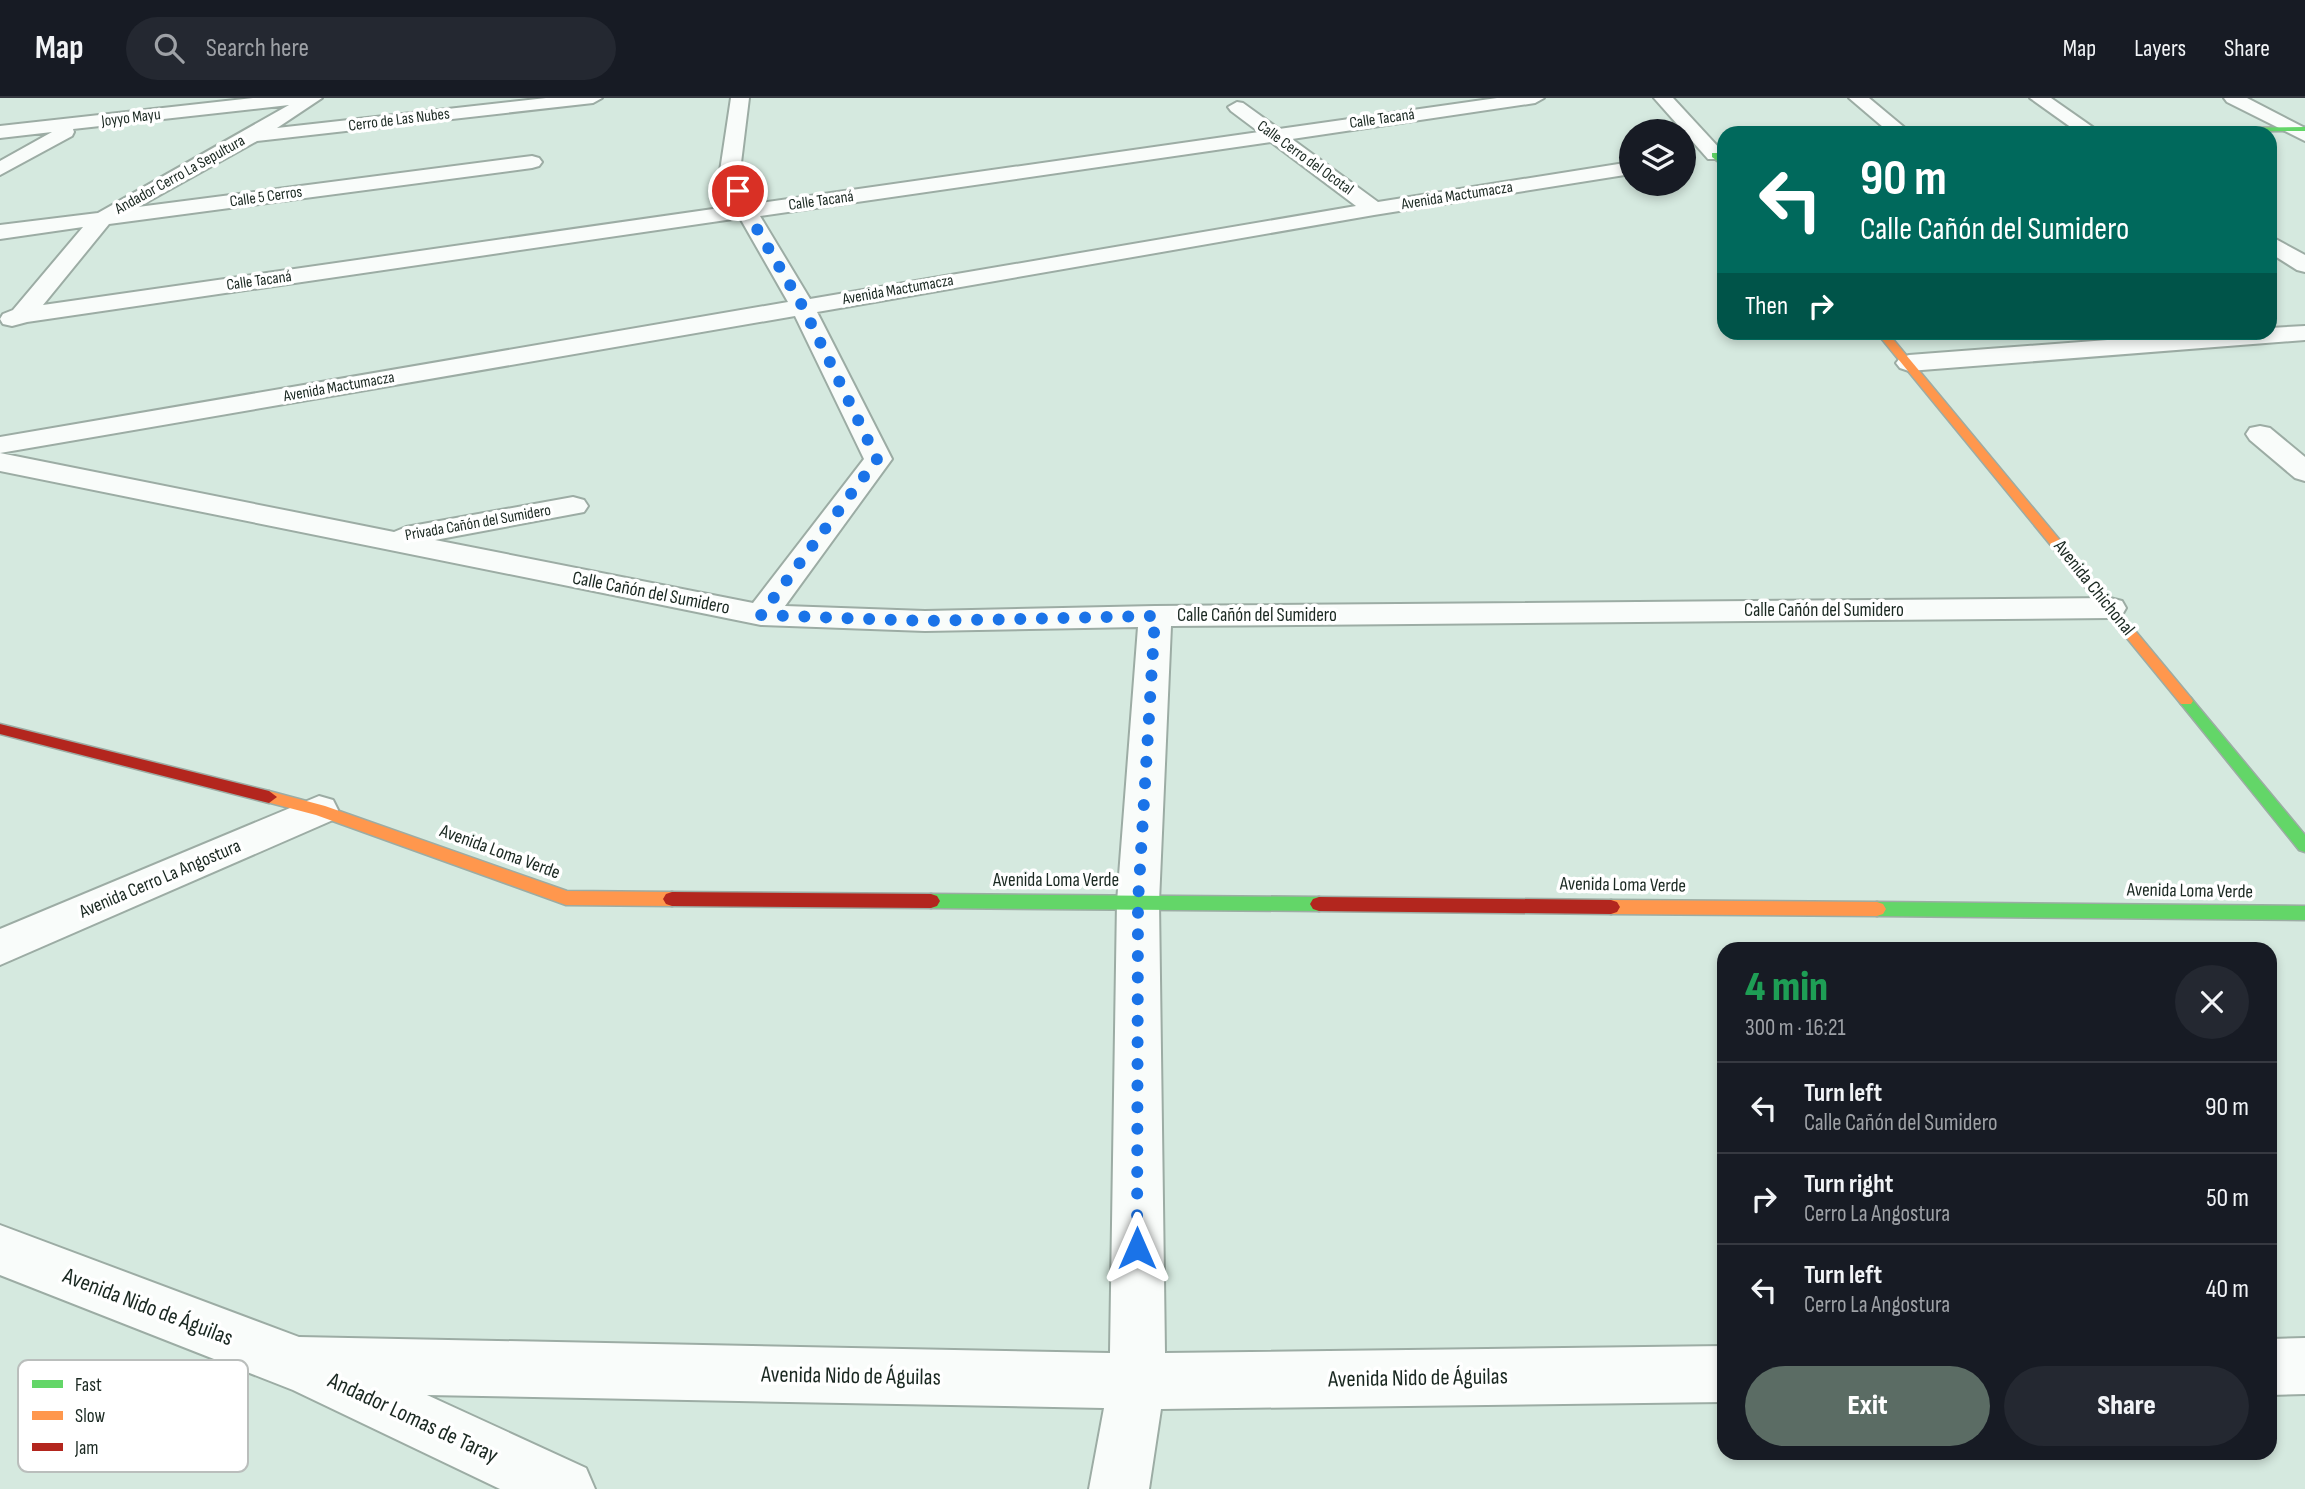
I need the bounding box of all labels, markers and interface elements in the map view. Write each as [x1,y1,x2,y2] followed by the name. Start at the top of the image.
[126,17,616,80] search box
[35,28,84,68] text: Map
[150,29,188,67] icon: search
[206,33,309,64] text: Search here
[2063,34,2096,63] text: Map
[2134,34,2186,63] text: Layers
[2224,34,2270,63] text: Share
[347,104,451,136] street label: Cerro de Las Nubes
[99,105,162,131] street label: Joyyo Mayu
[1348,105,1416,133] street label: Calle Tacaná
[1253,117,1357,199] street label: Calle Cerro del Ocotal
[1619,119,1696,196] map controls
[1619,119,1696,196] button: layers
[111,131,248,219] street label: Andador Cerro La Sepultura
[1860,150,1947,209] text: 90 m
[1745,154,1836,245] icon: left
[708,161,768,221] pin
[719,172,757,210] icon: arrive
[1399,178,1514,214] street label: Avenida Mactumacza
[229,182,304,211] street label: Calle 5 Cerros
[787,187,855,215] street label: Calle Tacaná
[1860,210,2129,249] text: Calle Cañón del Sumidero
[225,267,293,295] street label: Calle Tacaná
[840,271,955,309] street label: Avenida Mactumacza
[1802,287,1840,325] icon: right
[1745,291,1788,322] text: Then
[281,368,396,406] street label: Avenida Mactumacza
[404,501,552,545] street label: Privada Cañón del Sumidero
[2048,535,2139,640] street label: Avenida Chichonal
[570,566,732,620] street label: Calle Cañón del Sumidero
[1744,599,1904,622] street label: Calle Cañón del Sumidero
[1177,604,1337,627] street label: Calle Cañón del Sumidero
[436,819,563,884] street label: Avenida Loma Verde
[75,835,244,924] street label: Avenida Cerro La Angostura
[992,869,1119,892] street label: Avenida Loma Verde
[1559,872,1686,898] street label: Avenida Loma Verde
[2126,878,2253,904] street label: Avenida Loma Verde
[1745,962,1828,1013] text: 4 min
[2175,965,2249,1039] button: close
[1745,1014,1846,1042] text: 300 m · 16:21
[1804,1078,1882,1109] text: Turn left
[1745,1089,1783,1127] icon: left
[2205,1092,2249,1123] text: 90 m
[1804,1109,1997,1137] text: Calle Cañón del Sumidero
[1804,1169,1893,1200] text: Turn right
[1745,1180,1783,1218] icon: right
[2206,1183,2249,1214] text: 50 m
[1804,1200,1950,1228] text: Cerro La Angostura
[1100,1211,1174,1285] position arrow
[1804,1260,1882,1291] text: Turn left
[58,1261,237,1352] street label: Avenida Nido de Águilas
[1745,1271,1783,1309] icon: left
[2206,1274,2249,1305] text: 40 m
[1804,1291,1950,1319] text: Cerro La Angostura
[18,1360,248,1472] legend
[760,1360,941,1392] street label: Avenida Nido de Águilas
[1327,1362,1508,1394] street label: Avenida Nido de Águilas
[323,1366,503,1470] street label: Andador Lomas de Taray
[1745,1366,1990,1446] button: Exit
[2004,1366,2249,1446] button: Share
[75,1374,102,1397] text: Fast
[75,1405,105,1428] text: Slow
[74,1437,98,1460] text: Jam

